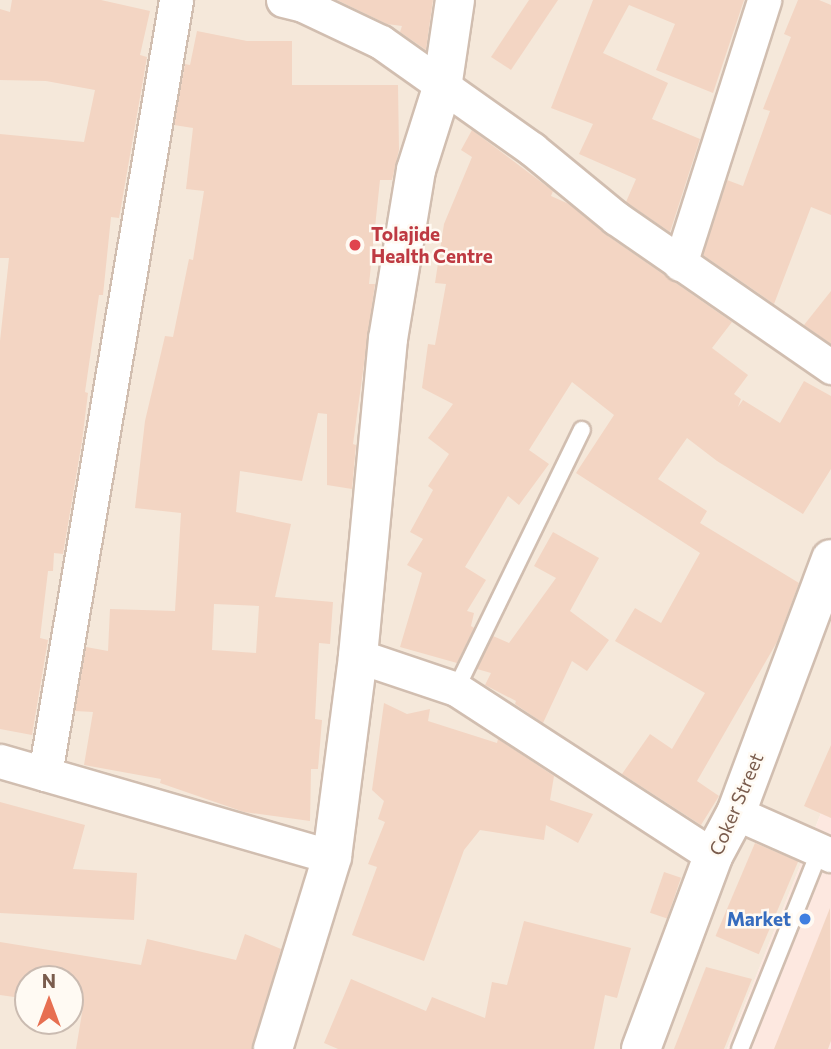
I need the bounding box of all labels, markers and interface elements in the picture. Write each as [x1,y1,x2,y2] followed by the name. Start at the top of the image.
[371,223,493,267] place label: Tolajide Health Centre
[345,235,365,255] marker: Tolajide Health Centre
[704,749,768,859] street label: Coker Street
[727,908,791,930] place label: Market
[797,911,813,927] marker: Market
[14,965,84,1035] north arrow
[42,969,56,992] text: N

